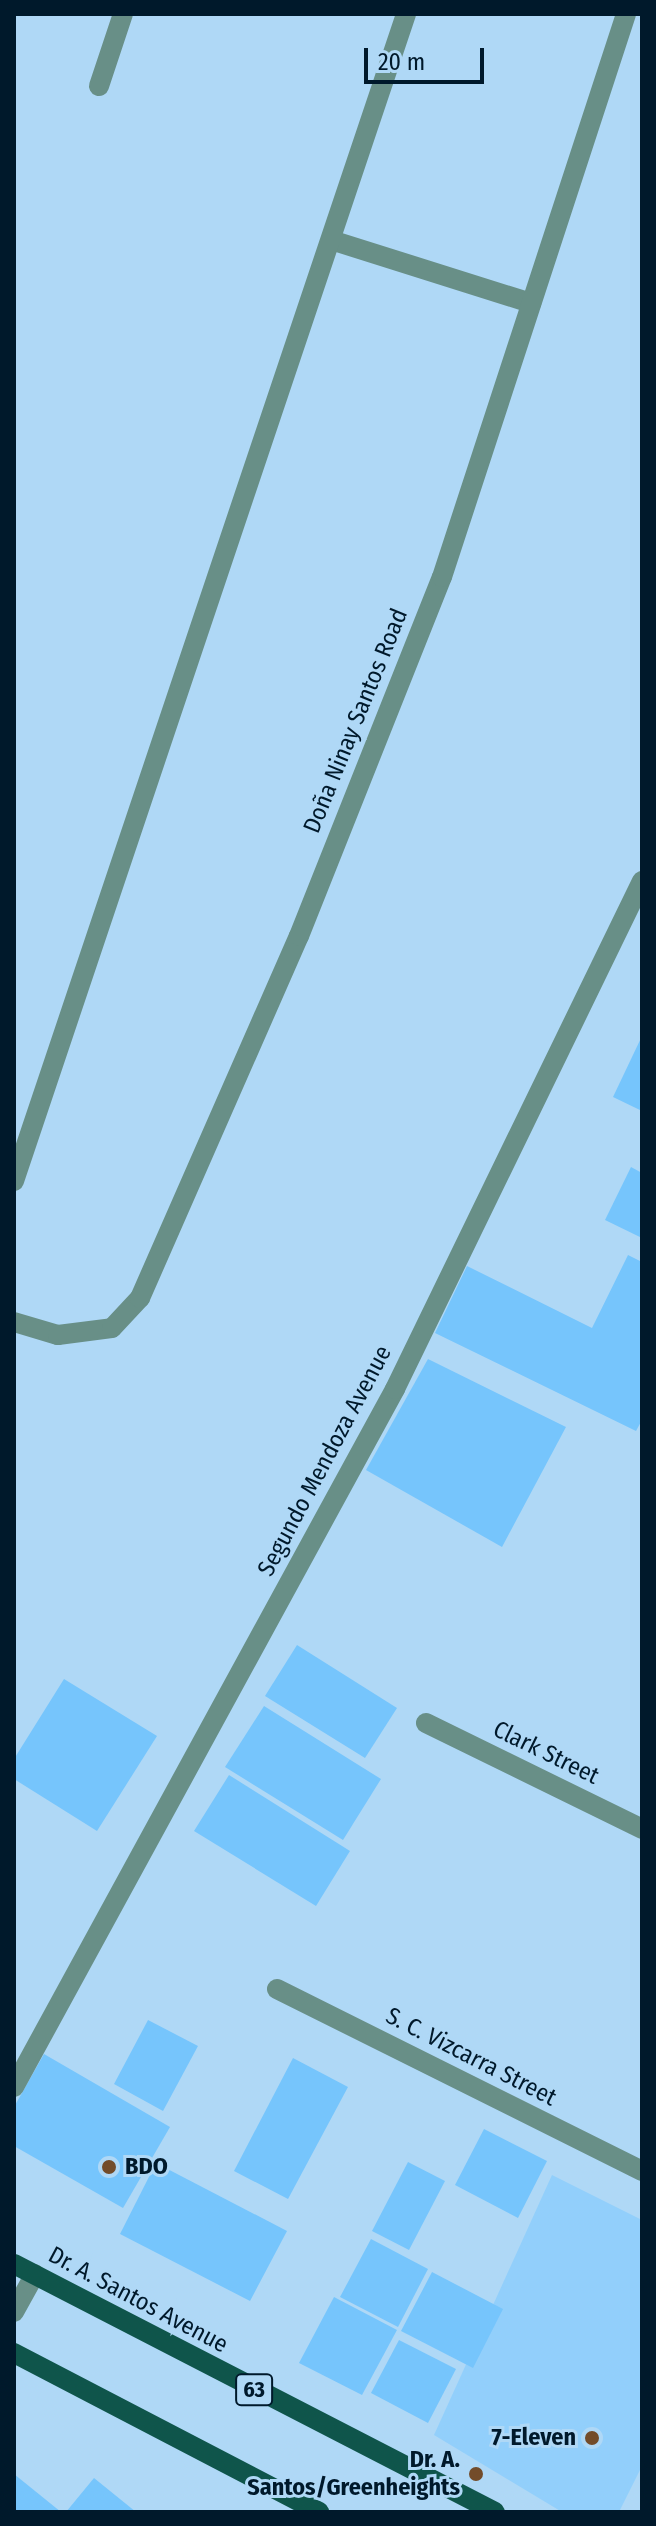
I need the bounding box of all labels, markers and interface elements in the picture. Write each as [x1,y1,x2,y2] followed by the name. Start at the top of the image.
[368,32,488,82] scale bar
[378,48,425,76] text: 20 m
[298,604,414,838] street label: Doña Ninay Santos Road
[252,1341,398,1581] street label: Segundo Mendoza Avenue
[488,1715,604,1791] street label: Clark Street
[381,2002,561,2112] street label: S. C. Vizcarra Street
[125,2153,168,2181] place label: BDO
[100,2158,118,2176] marker: BDO
[43,2241,233,2359] street label: Dr. A. Santos Avenue
[234,2372,274,2408] road number: 63
[491,2424,576,2452] place label: 7-Eleven
[583,2429,601,2447] marker: 7-Eleven
[247,2446,460,2502] place label: Dr. A. Santos/Greenheights
[467,2465,485,2483] marker: Dr. A. Santos/Greenheights

